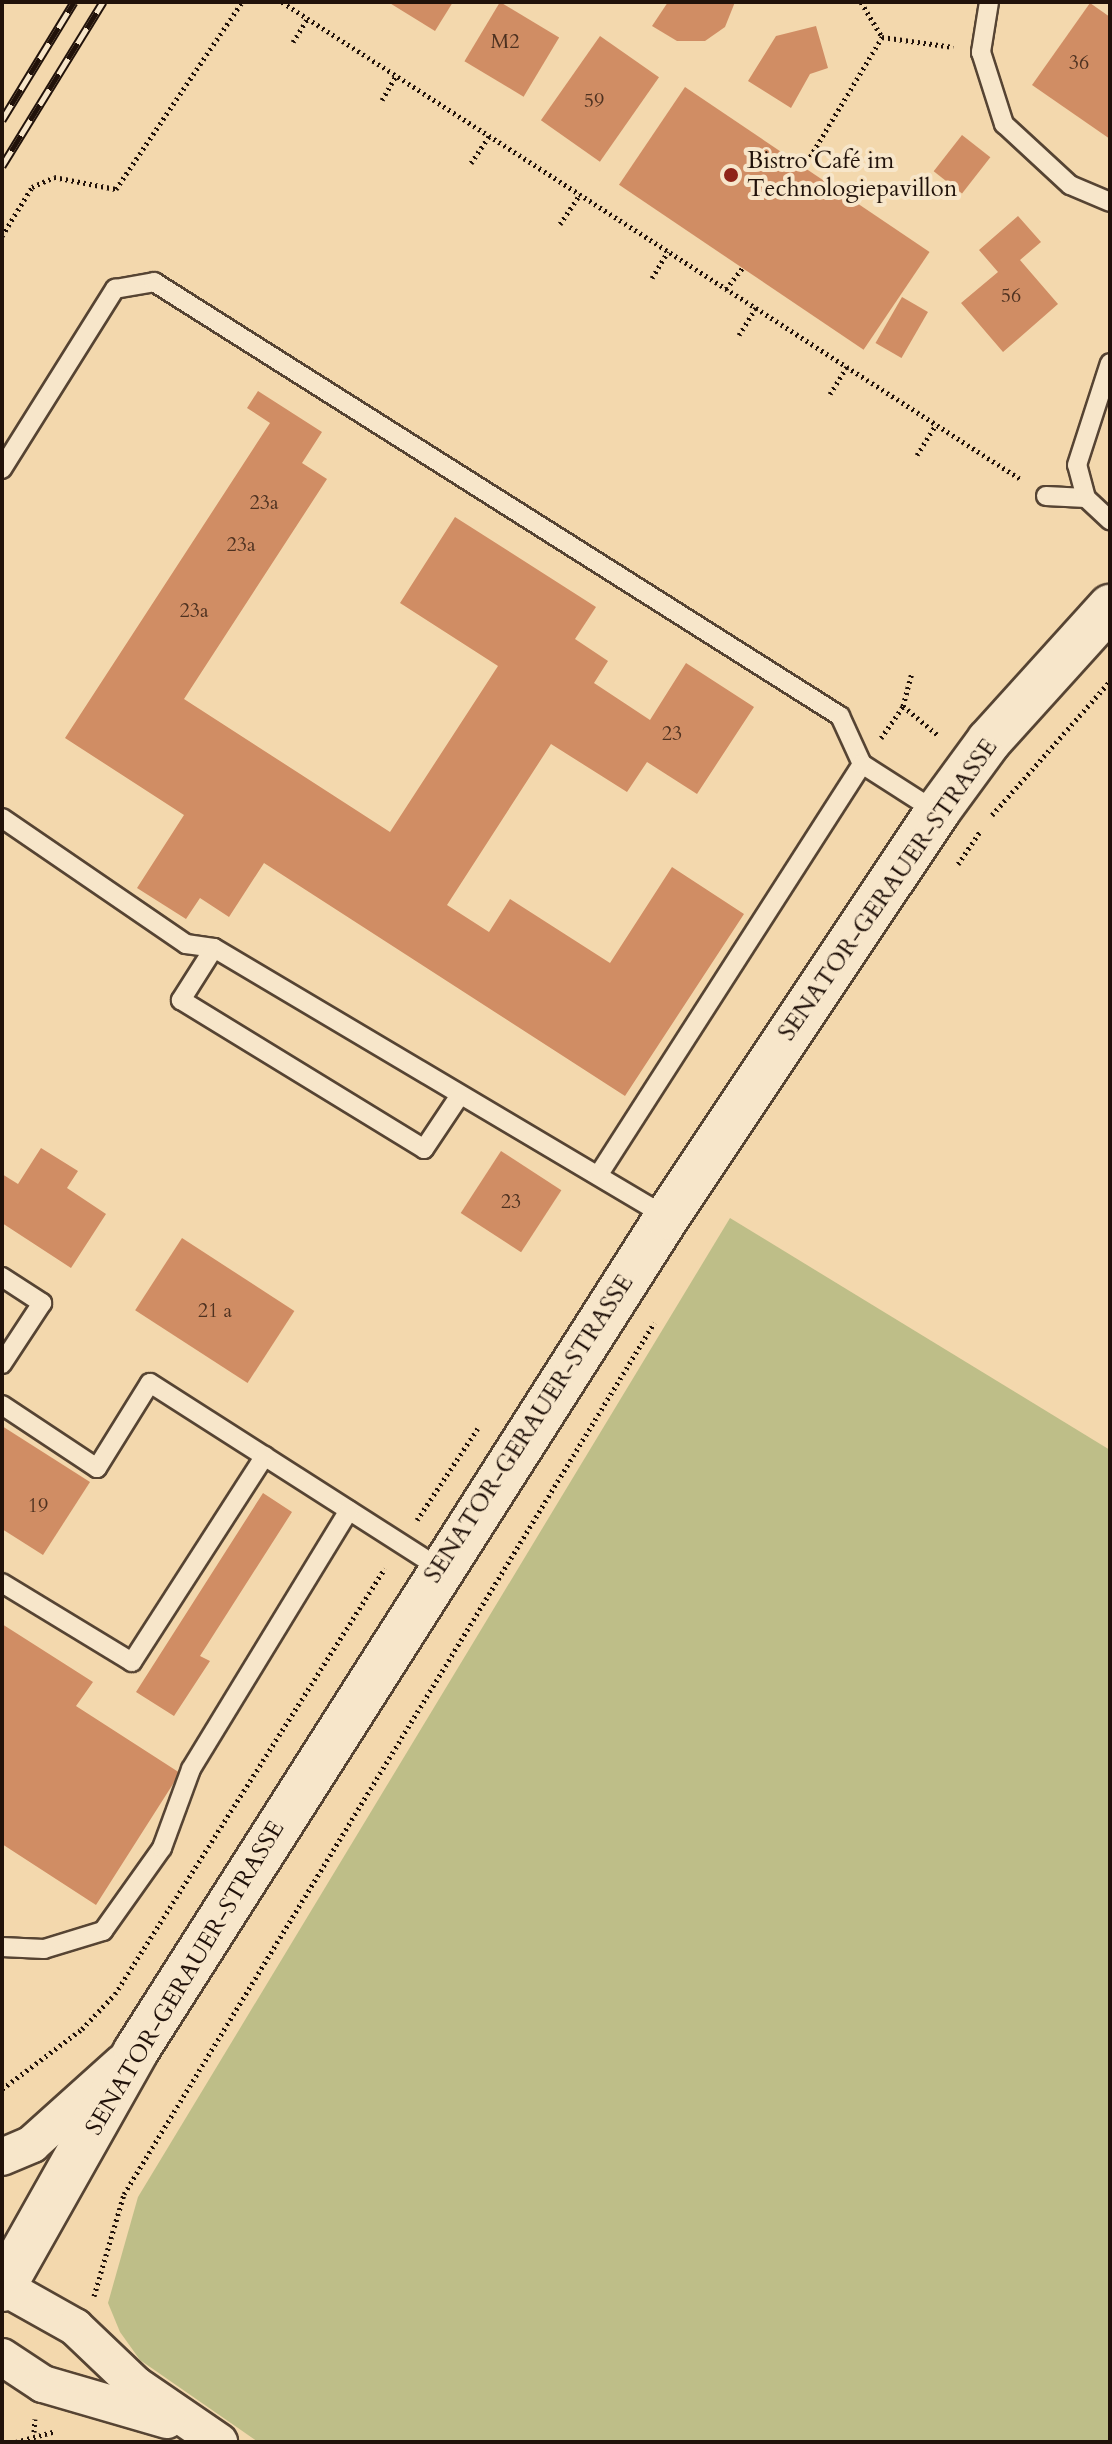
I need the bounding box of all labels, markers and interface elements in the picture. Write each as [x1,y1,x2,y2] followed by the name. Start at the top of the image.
[490,29,520,53] house number: M2
[1069,50,1089,74] house number: 36
[584,88,604,112] house number: 59
[747,147,957,203] place label: Bistro Café im Technologiepavillon
[722,166,740,184] marker: Bistro Café im Technologiepavillon
[1001,283,1021,307] house number: 56
[249,490,279,514] house number: 23a
[226,532,256,556] house number: 23a
[179,598,209,622] house number: 23a
[662,721,682,745] house number: 23
[773,734,1003,1046] street label: SENATOR-GERAUER-STRASSE
[501,1189,521,1213] house number: 23
[418,1270,640,1588] street label: SENATOR-GERAUER-STRASSE
[198,1298,232,1322] house number: 21 a
[28,1493,48,1517] house number: 19
[80,1816,290,2140] street label: SENATOR-GERAUER-STRASSE

